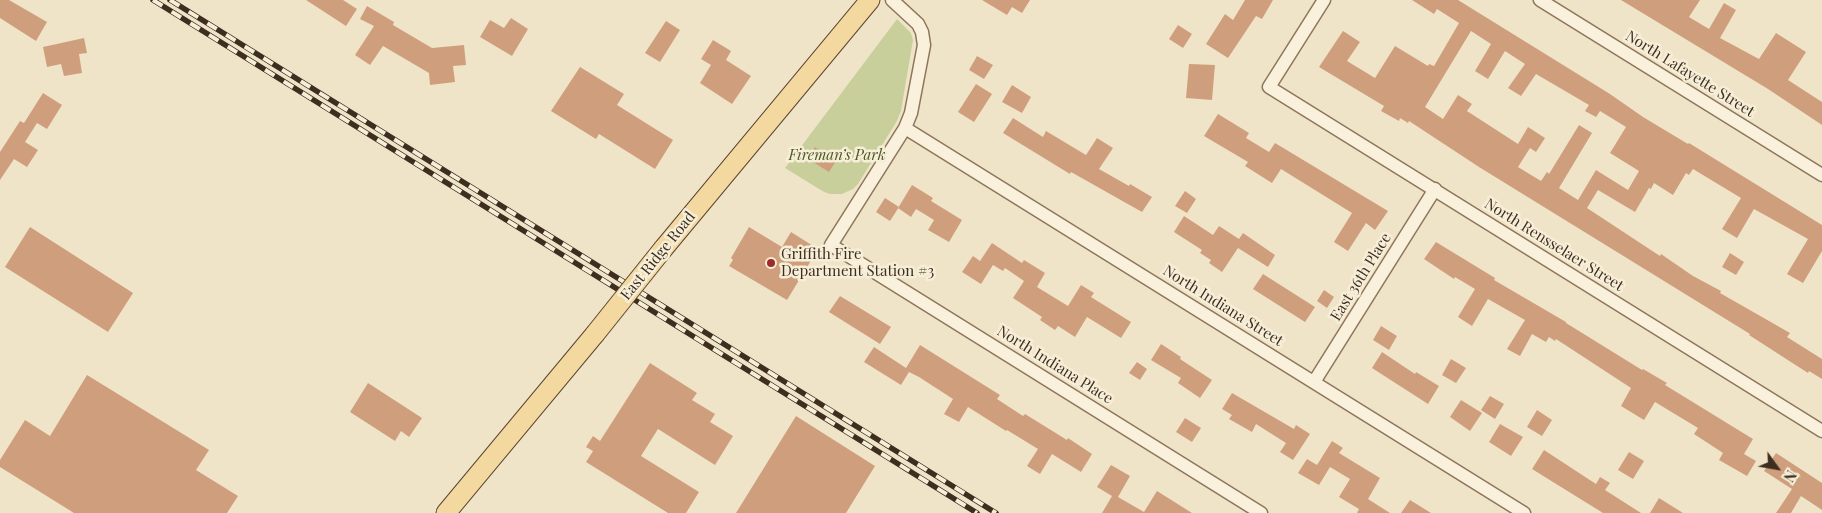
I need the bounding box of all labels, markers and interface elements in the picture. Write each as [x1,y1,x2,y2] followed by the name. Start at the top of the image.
[1622,27,1758,121] street label: North Lafayette Street
[789,146,885,164] park label: Fireman’s Park
[1481,195,1627,295] street label: North Rensselaer Street
[617,208,699,304] street label: East Ridge Road
[1327,230,1395,324] street label: East 36th Place
[781,245,934,280] place label: Griffith Fire Department Station #3
[765,257,777,269] marker: Griffith Fire Department Station #3
[1160,262,1286,350] street label: North Indiana Street
[994,322,1116,408] street label: North Indiana Place
[1752,443,1802,493] north arrow
[1779,467,1801,486] text: N

